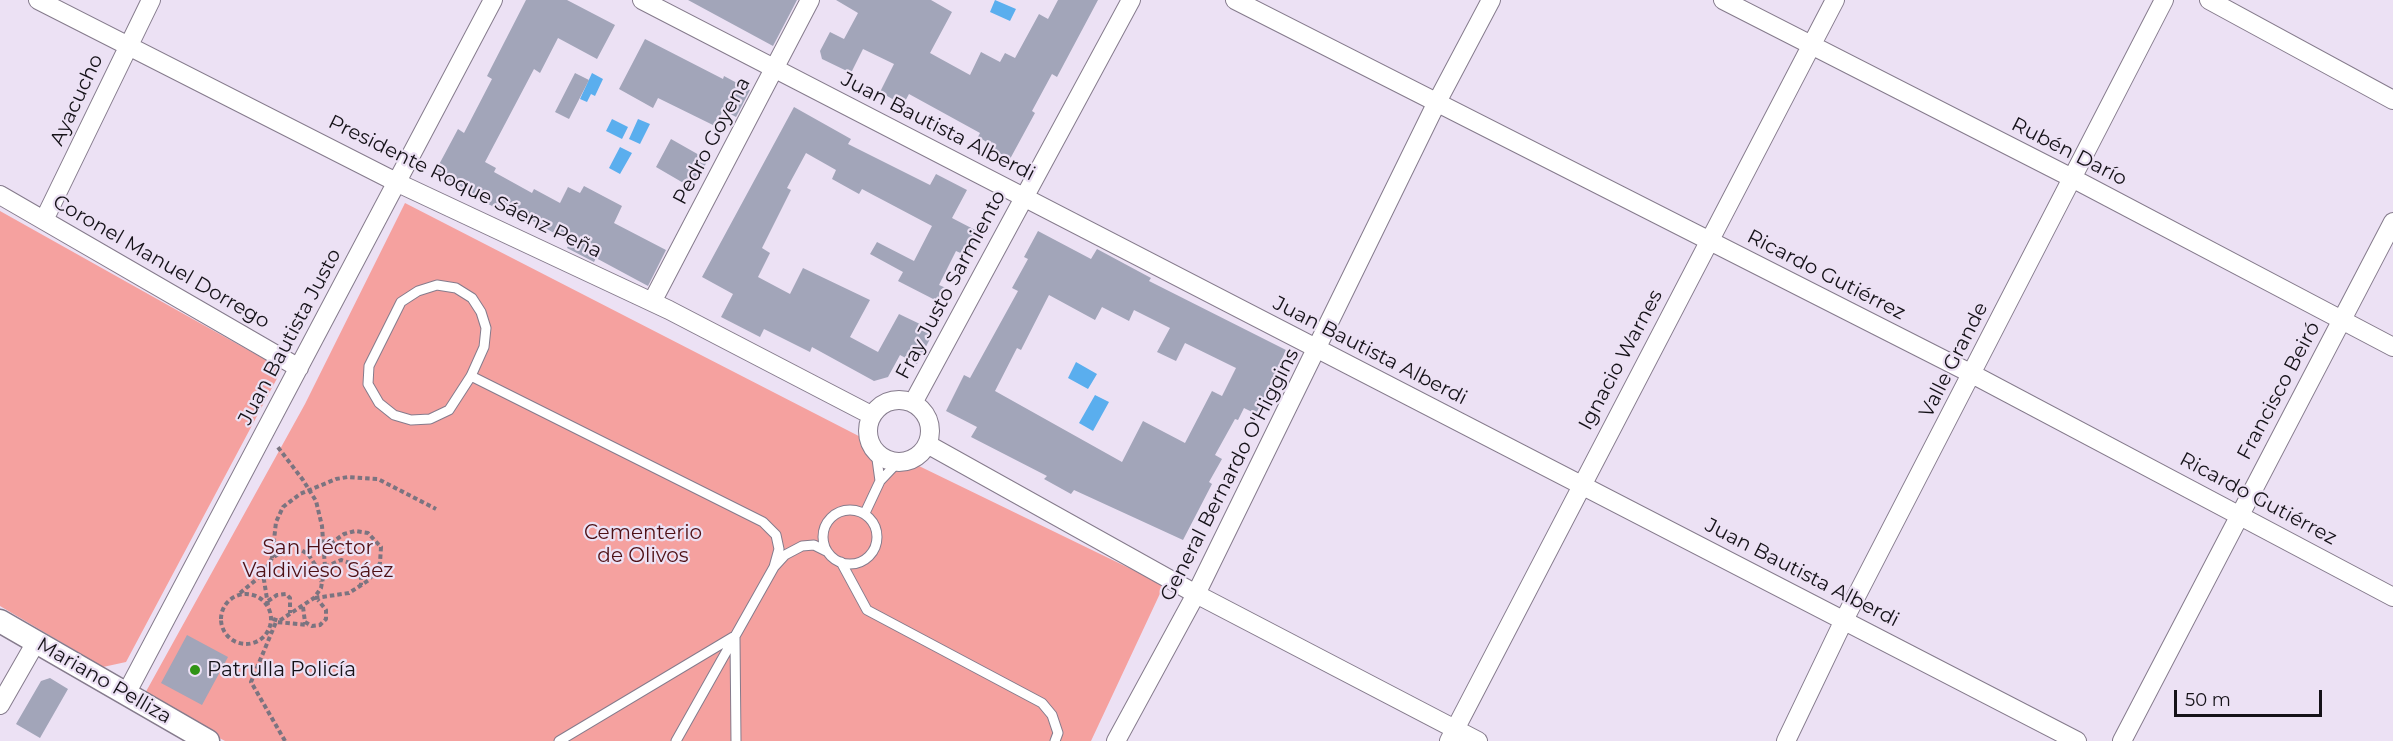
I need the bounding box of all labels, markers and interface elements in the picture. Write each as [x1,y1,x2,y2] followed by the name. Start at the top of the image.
[45,51,109,149] street label: Ayacucho
[837,68,1039,186] street label: Juan Bautista Alberdi
[668,73,756,209] street label: Pedro Goyena
[324,110,606,264] street label: Presidente Roque Sáenz Peña
[2007,113,2131,191] street label: Rubén Darío
[891,187,1011,383] street label: Fray Justo Sarmiento
[48,190,274,334] street label: Coronel Manuel Dorrego
[1743,225,1909,325] street label: Ricardo Gutiérrez
[233,245,347,429] street label: Juan Bautista Justo
[1574,286,1668,434] street label: Ignacio Warnes
[1269,292,1471,410] street label: Juan Bautista Alberdi
[1915,298,1993,422] street label: Valle Grande
[2233,318,2325,464] street label: Francisco Beiró
[1156,345,1304,605] street label: General Bernardo O'Higgins
[2175,447,2341,551] street label: Ricardo Gutiérrez
[1701,514,1903,632] street label: Juan Bautista Alberdi
[584,521,702,568] park label: Cementerio de Olivos
[242,536,394,583] park label: San Héctor Valdivieso Sáez
[32,633,176,729] street label: Mariano Pelliza
[207,658,356,682] place label: Patrulla Policía
[188,663,202,677] marker: Patrulla Policía
[2177,678,2326,716] scale bar
[2185,689,2231,711] text: 50 m

